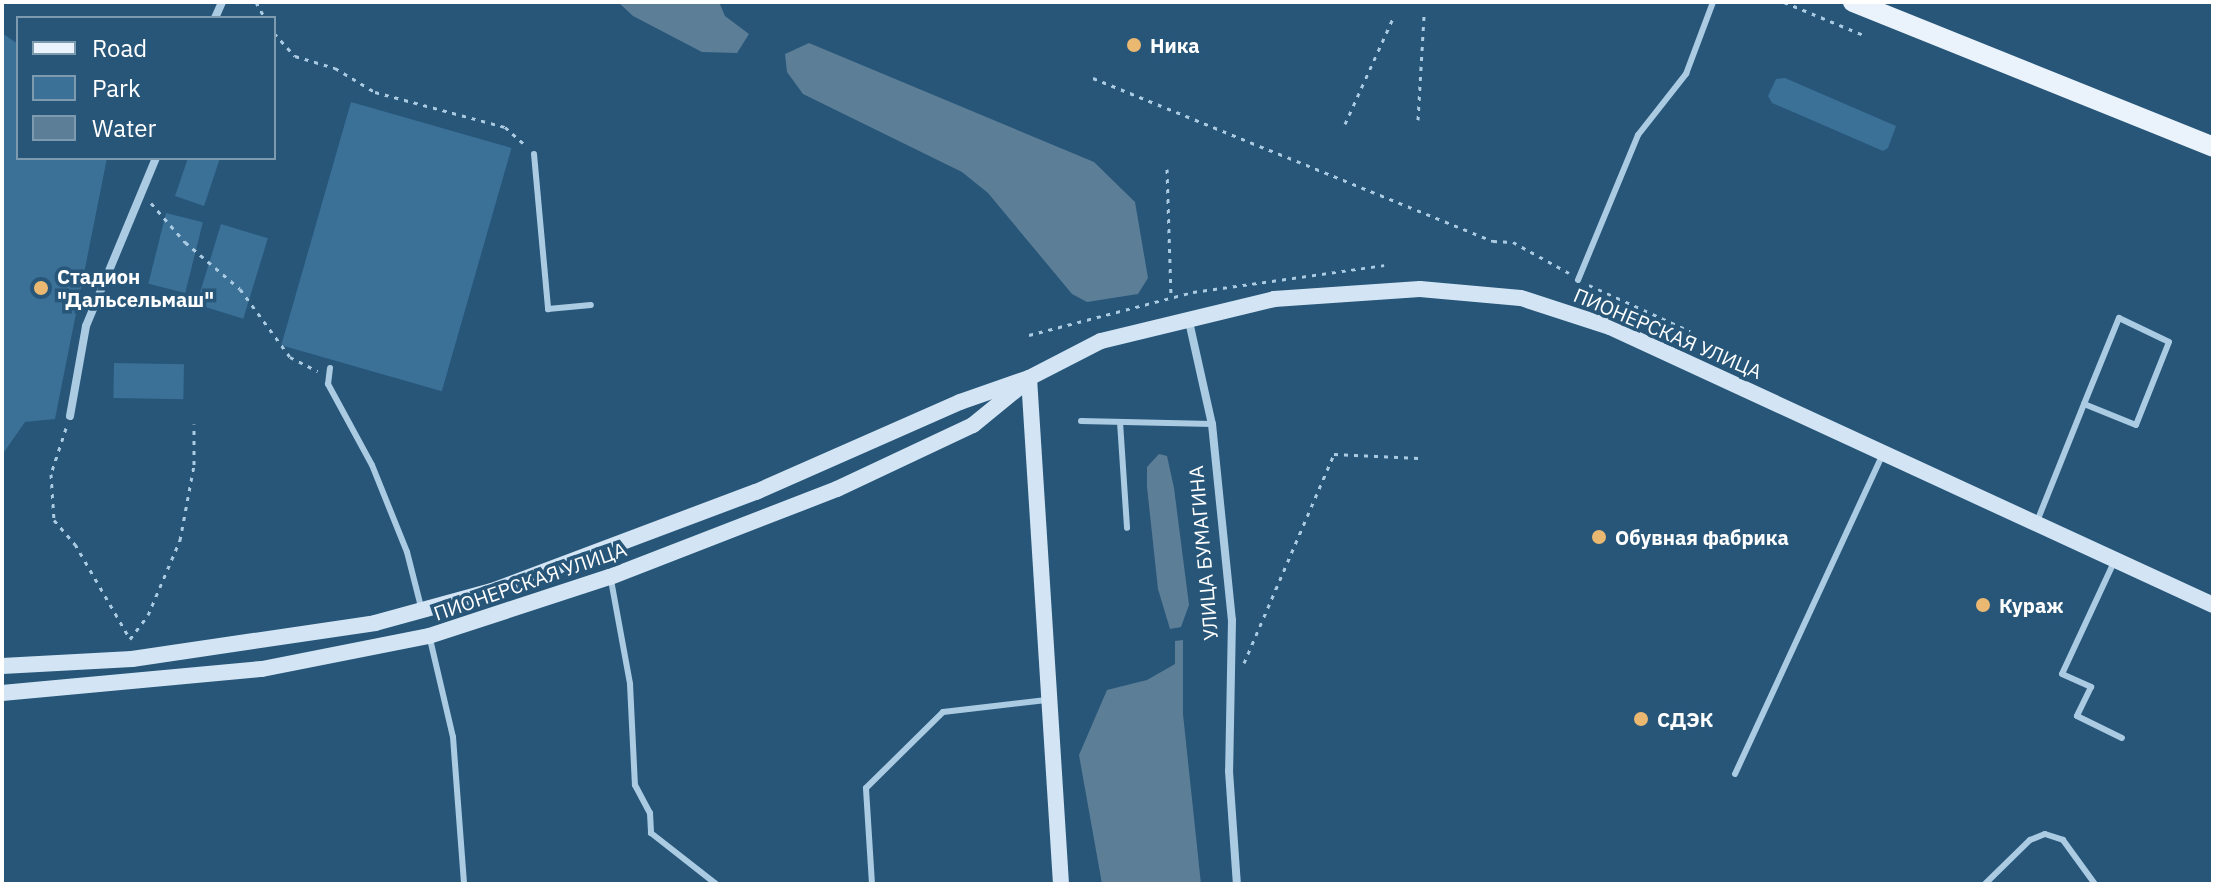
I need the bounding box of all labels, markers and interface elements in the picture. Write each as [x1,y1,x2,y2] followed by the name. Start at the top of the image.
[16,16,276,160] legend
[92,32,147,64] text: Road
[1150,33,1200,57] place label: Ника
[1125,36,1143,54] marker: Ника
[92,72,141,104] text: Park
[92,112,156,144] text: Water
[57,264,214,311] place label: Стадион "Дальсельмаш"
[32,279,50,297] marker: Стадион "Дальсельмаш"
[1570,282,1766,384] street label: ПИОНЕРСКАЯ УЛИЦА
[1183,465,1223,641] street label: УЛИЦА БУМАГИНА
[1615,525,1789,549] place label: Обувная фабрика
[1590,528,1608,546] marker: Обувная фабрика
[430,537,630,625] street label: ПИОНЕРСКАЯ УЛИЦА
[1999,593,2064,617] place label: Кураж
[1974,596,1992,614] marker: Кураж
[1657,707,1713,731] place label: СДЭК
[1632,710,1650,728] marker: СДЭК

